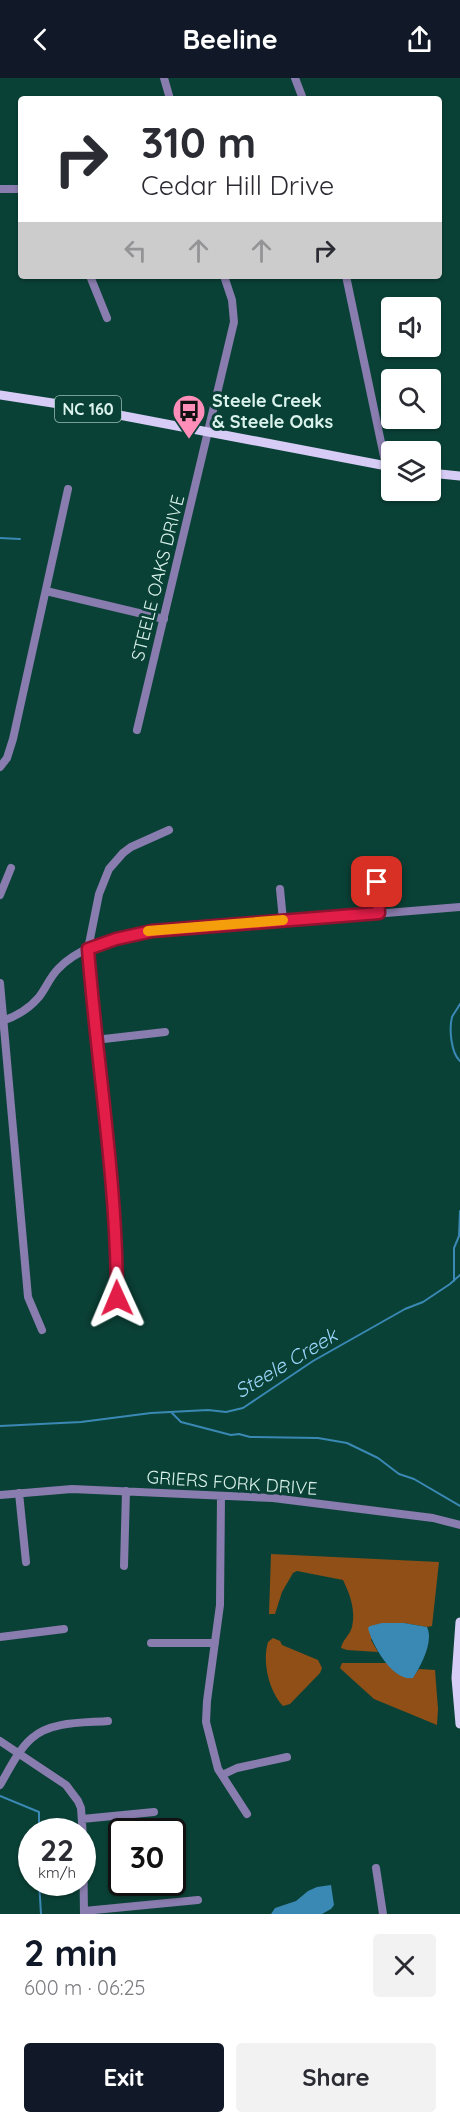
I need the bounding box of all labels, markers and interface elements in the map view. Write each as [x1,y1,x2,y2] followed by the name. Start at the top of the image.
[182,22,278,56] text: Beeline
[24,23,57,56] icon: back
[403,23,436,56] icon: share
[141,116,256,169] text: 310 m
[42,120,120,198] icon: right
[141,168,334,202] text: Cedar Hill Drive
[119,234,152,267] icon: left
[182,234,215,267] icon: ahead
[245,234,278,267] icon: ahead
[308,234,341,267] icon: right
[381,297,441,501] map controls
[381,297,441,357] button: sound
[381,369,441,429] button: search
[212,389,334,433] place label: Steele Creek & Steele Oaks
[171,393,207,440] bus stop icon: Steele Creek & Steele Oaks
[55,396,121,422] road number: NC 160
[381,441,441,501] button: layers
[126,493,189,663] street label: STEELE OAKS DRIVE
[351,856,402,907] pin
[360,865,393,898] icon: arrive
[85,1266,149,1330] position arrow
[230,1321,344,1403] water label: Steele Creek
[146,1465,318,1500] street label: GRIERS FORK DRIVE
[108,1818,186,1896] speed limit sign: 30
[40,1831,74,1869] text: 22
[38,1863,76,1882] text: km/h
[24,1930,118,1975] text: 2 min
[373,1934,436,1997] button: close
[24,1975,145,2000] text: 600 m · 06:25
[24,2043,224,2112] button: Exit
[236,2043,436,2112] button: Share

